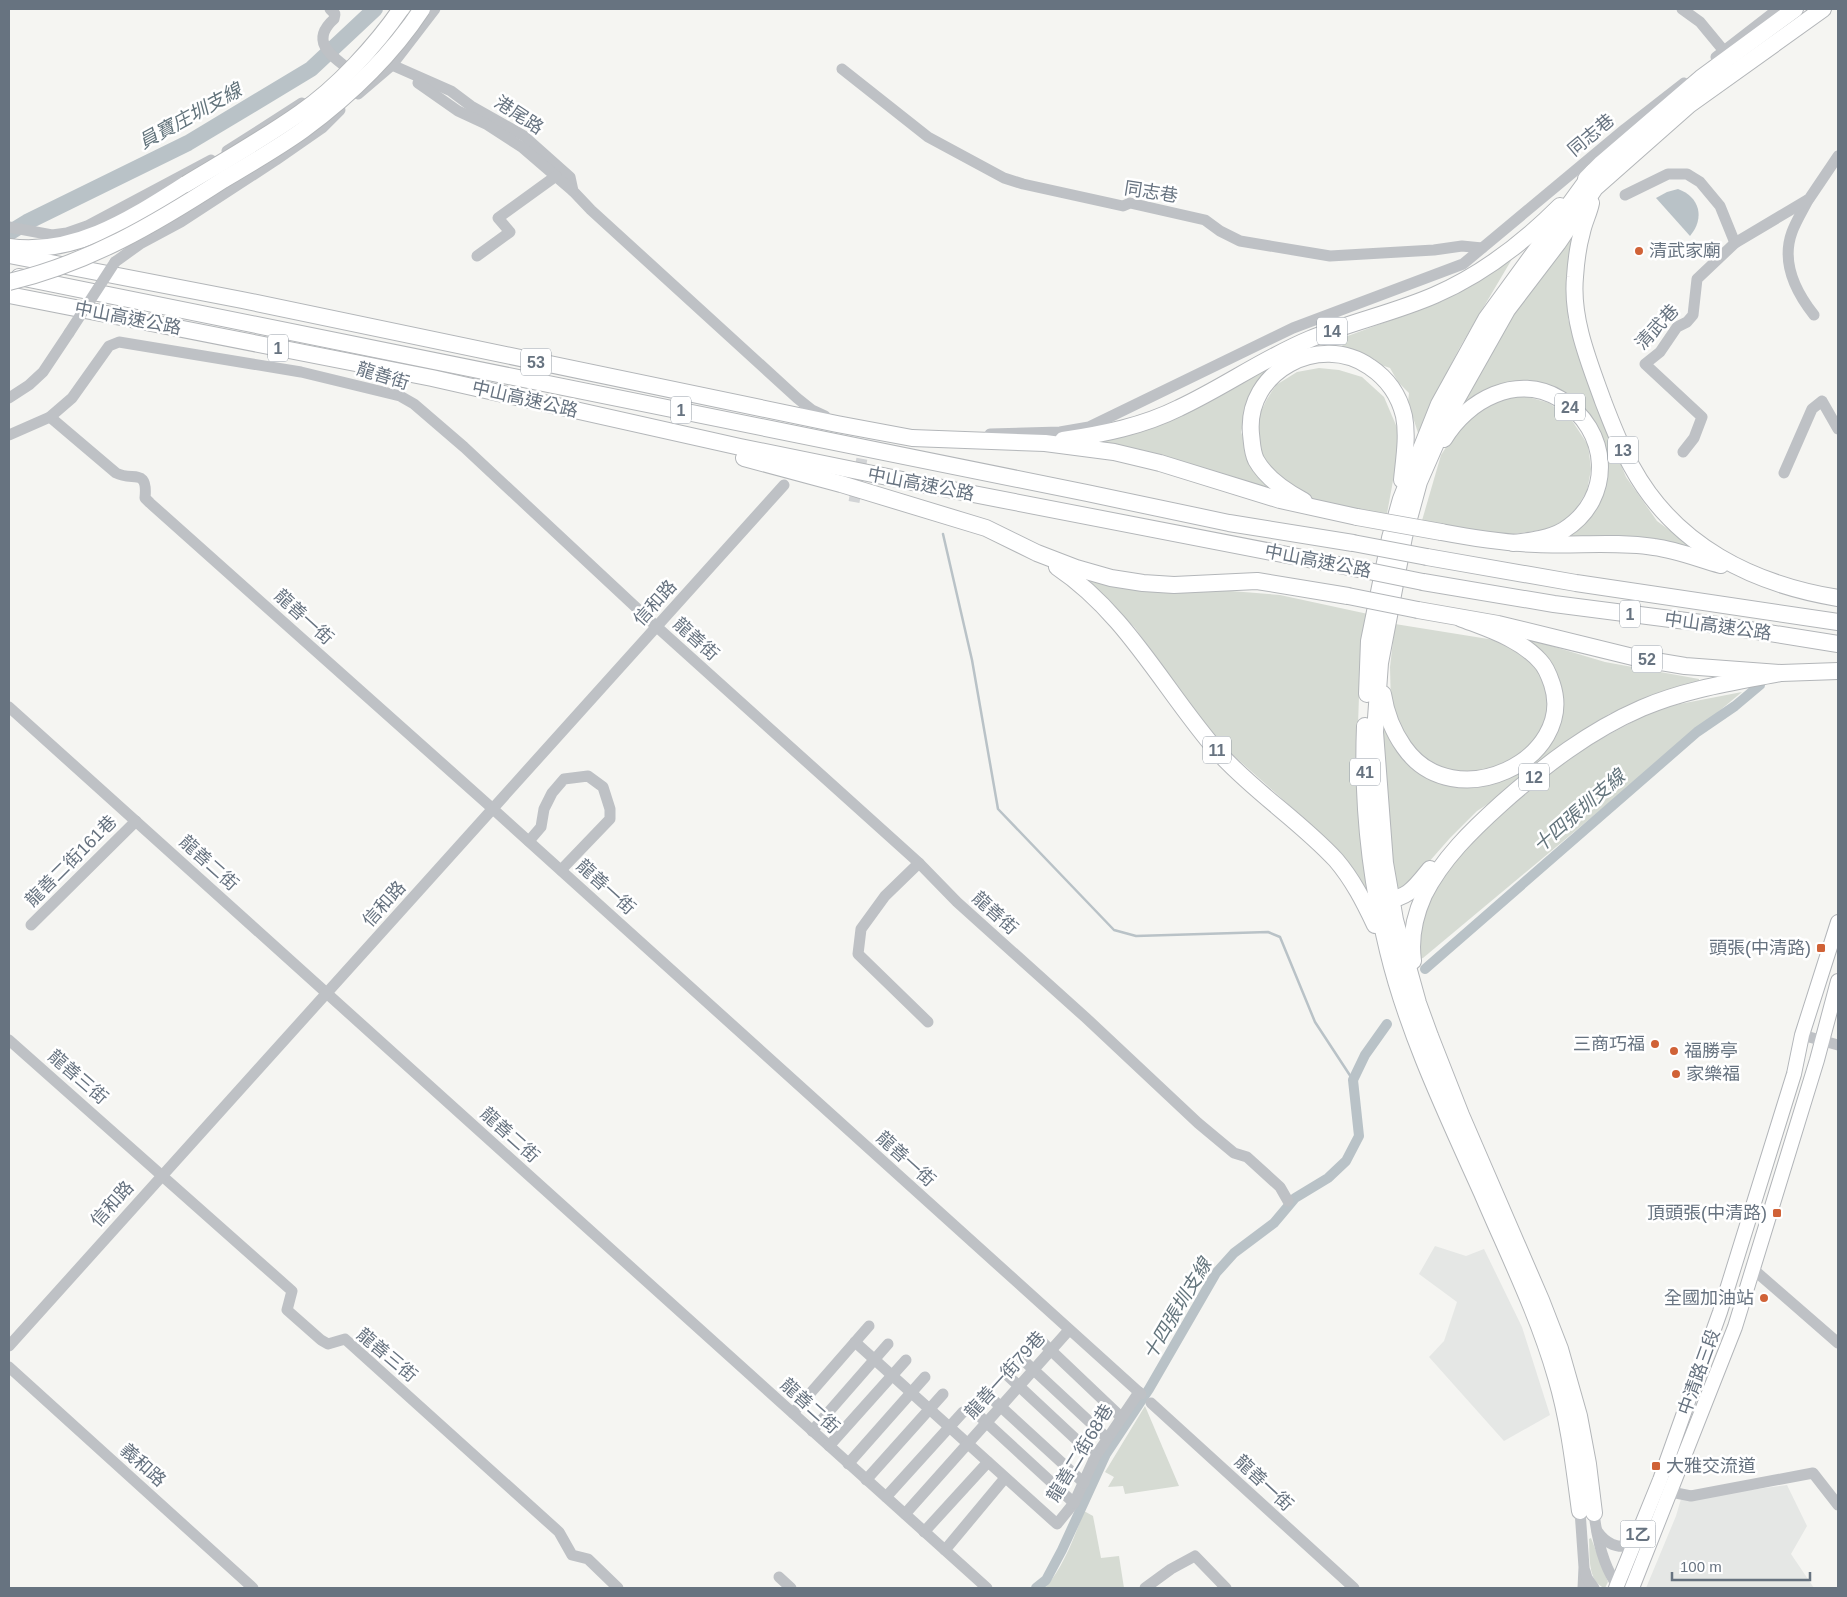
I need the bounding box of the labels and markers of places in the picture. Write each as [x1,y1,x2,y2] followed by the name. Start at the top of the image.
[1649,241,1721,261] place label: 清武家廟
[1633,245,1645,257] marker: 清武家廟
[1709,938,1811,958] place label: 頭張(中清路)
[1815,942,1827,954] marker: 頭張(中清路)
[1573,1034,1645,1054] place label: 三商巧福
[1649,1038,1661,1050] marker: 三商巧福
[1684,1041,1738,1061] place label: 福勝亭
[1668,1045,1680,1057] marker: 福勝亭
[1686,1064,1740,1084] place label: 家樂福
[1670,1068,1682,1080] marker: 家樂福
[1647,1203,1767,1223] place label: 頂頭張(中清路)
[1771,1207,1783,1219] marker: 頂頭張(中清路)
[1664,1288,1754,1308] place label: 全國加油站
[1758,1292,1770,1304] marker: 全國加油站
[1666,1456,1756,1476] place label: 大雅交流道
[1650,1460,1662,1472] marker: 大雅交流道

